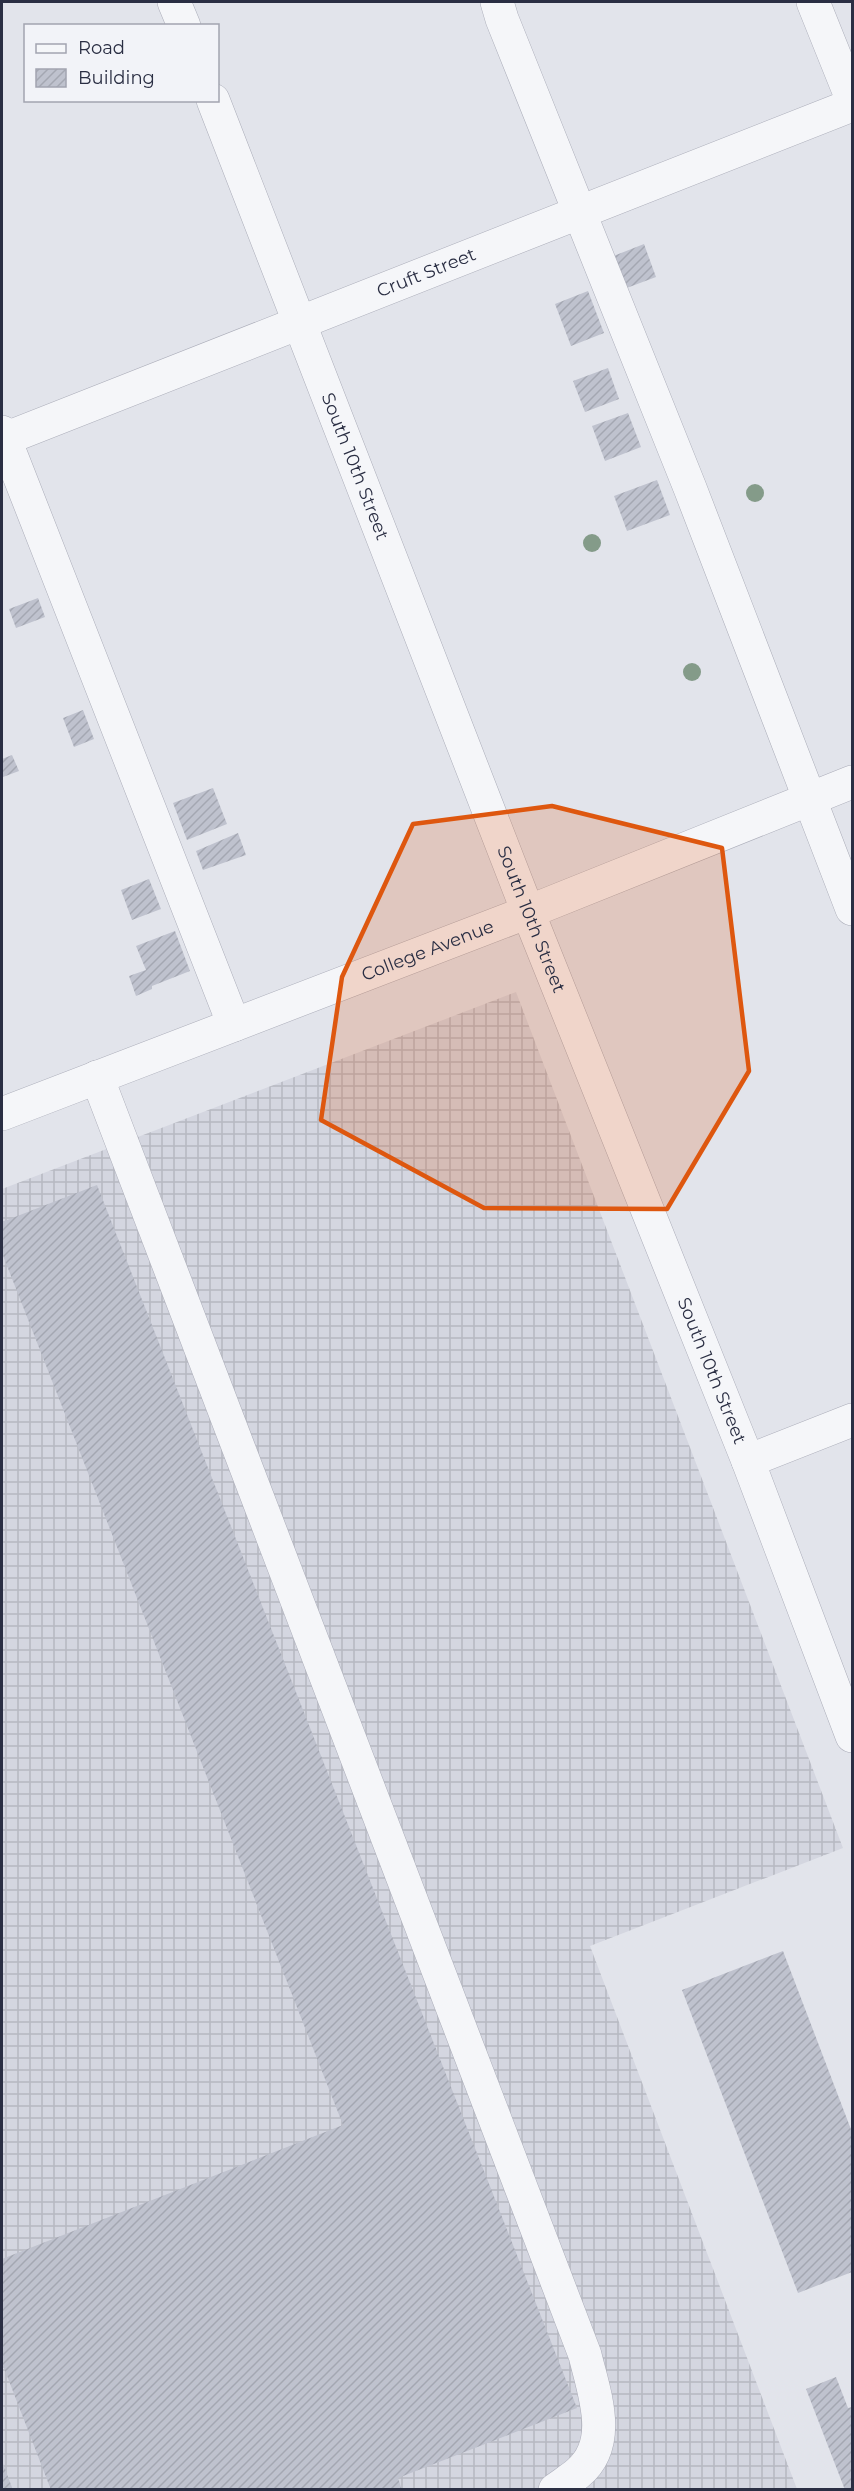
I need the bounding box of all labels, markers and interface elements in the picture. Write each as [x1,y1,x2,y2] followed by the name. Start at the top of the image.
[24,24,219,102] legend
[78,37,125,59] text: Road
[78,67,155,89] text: Building
[374,243,479,302] street label: Cruft Street
[317,390,394,543] street label: South 10th Street
[492,843,570,996] street label: South 10th Street
[358,915,497,986] street label: College Avenue
[673,1294,751,1447] street label: South 10th Street

